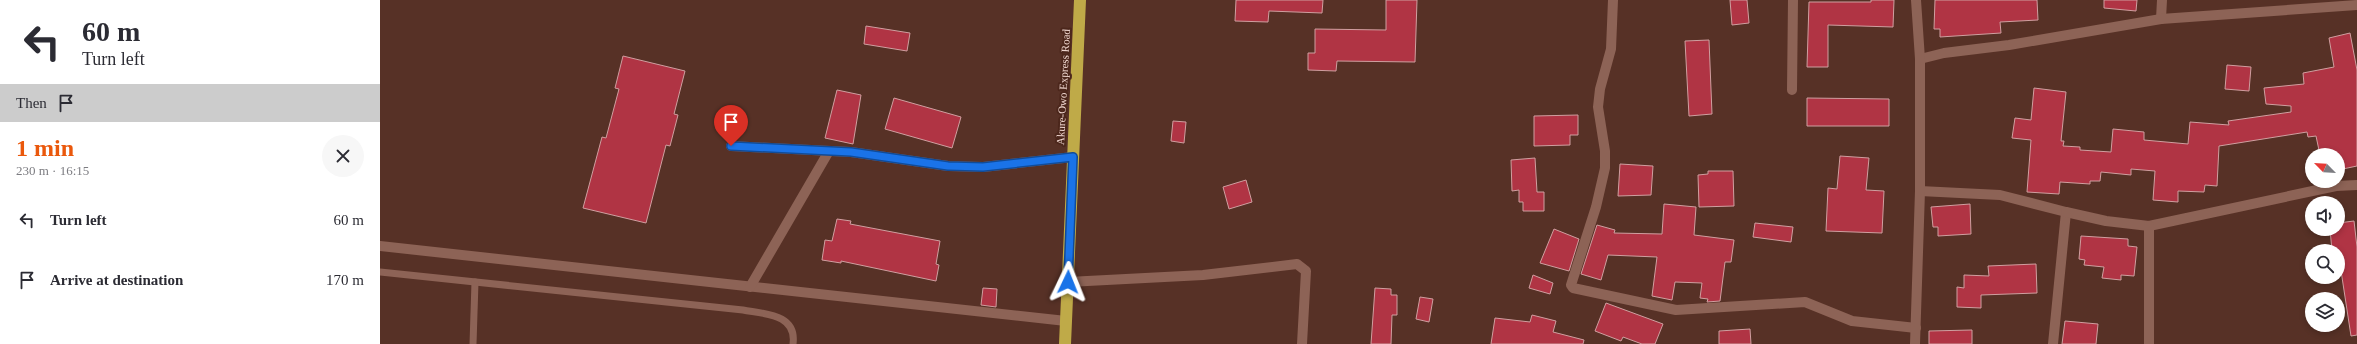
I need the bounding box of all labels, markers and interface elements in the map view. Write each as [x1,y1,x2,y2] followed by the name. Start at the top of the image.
[16,16,68,68] icon: left
[82,16,140,47] text: 60 m
[1054,28,1072,145] street label: Akure-Owo Express Road
[82,49,145,69] text: Turn left
[55,92,77,114] icon: arrive
[16,95,47,111] text: Then
[714,105,748,146] pin
[720,111,742,133] icon: arrive
[16,135,74,161] text: 1 min
[322,135,364,177] button: close
[2305,148,2345,188] north arrow
[2305,148,2345,332] map controls
[16,163,89,178] text: 230 m · 16:15
[2305,196,2345,236] button: sound
[16,209,38,231] icon: left
[50,212,107,228] text: Turn left
[334,212,364,228] text: 60 m
[2305,244,2345,284] button: search
[1047,261,1089,303] position arrow
[16,269,38,291] icon: arrive
[50,272,183,288] text: Arrive at destination
[326,272,364,288] text: 170 m
[2305,292,2345,332] button: layers

